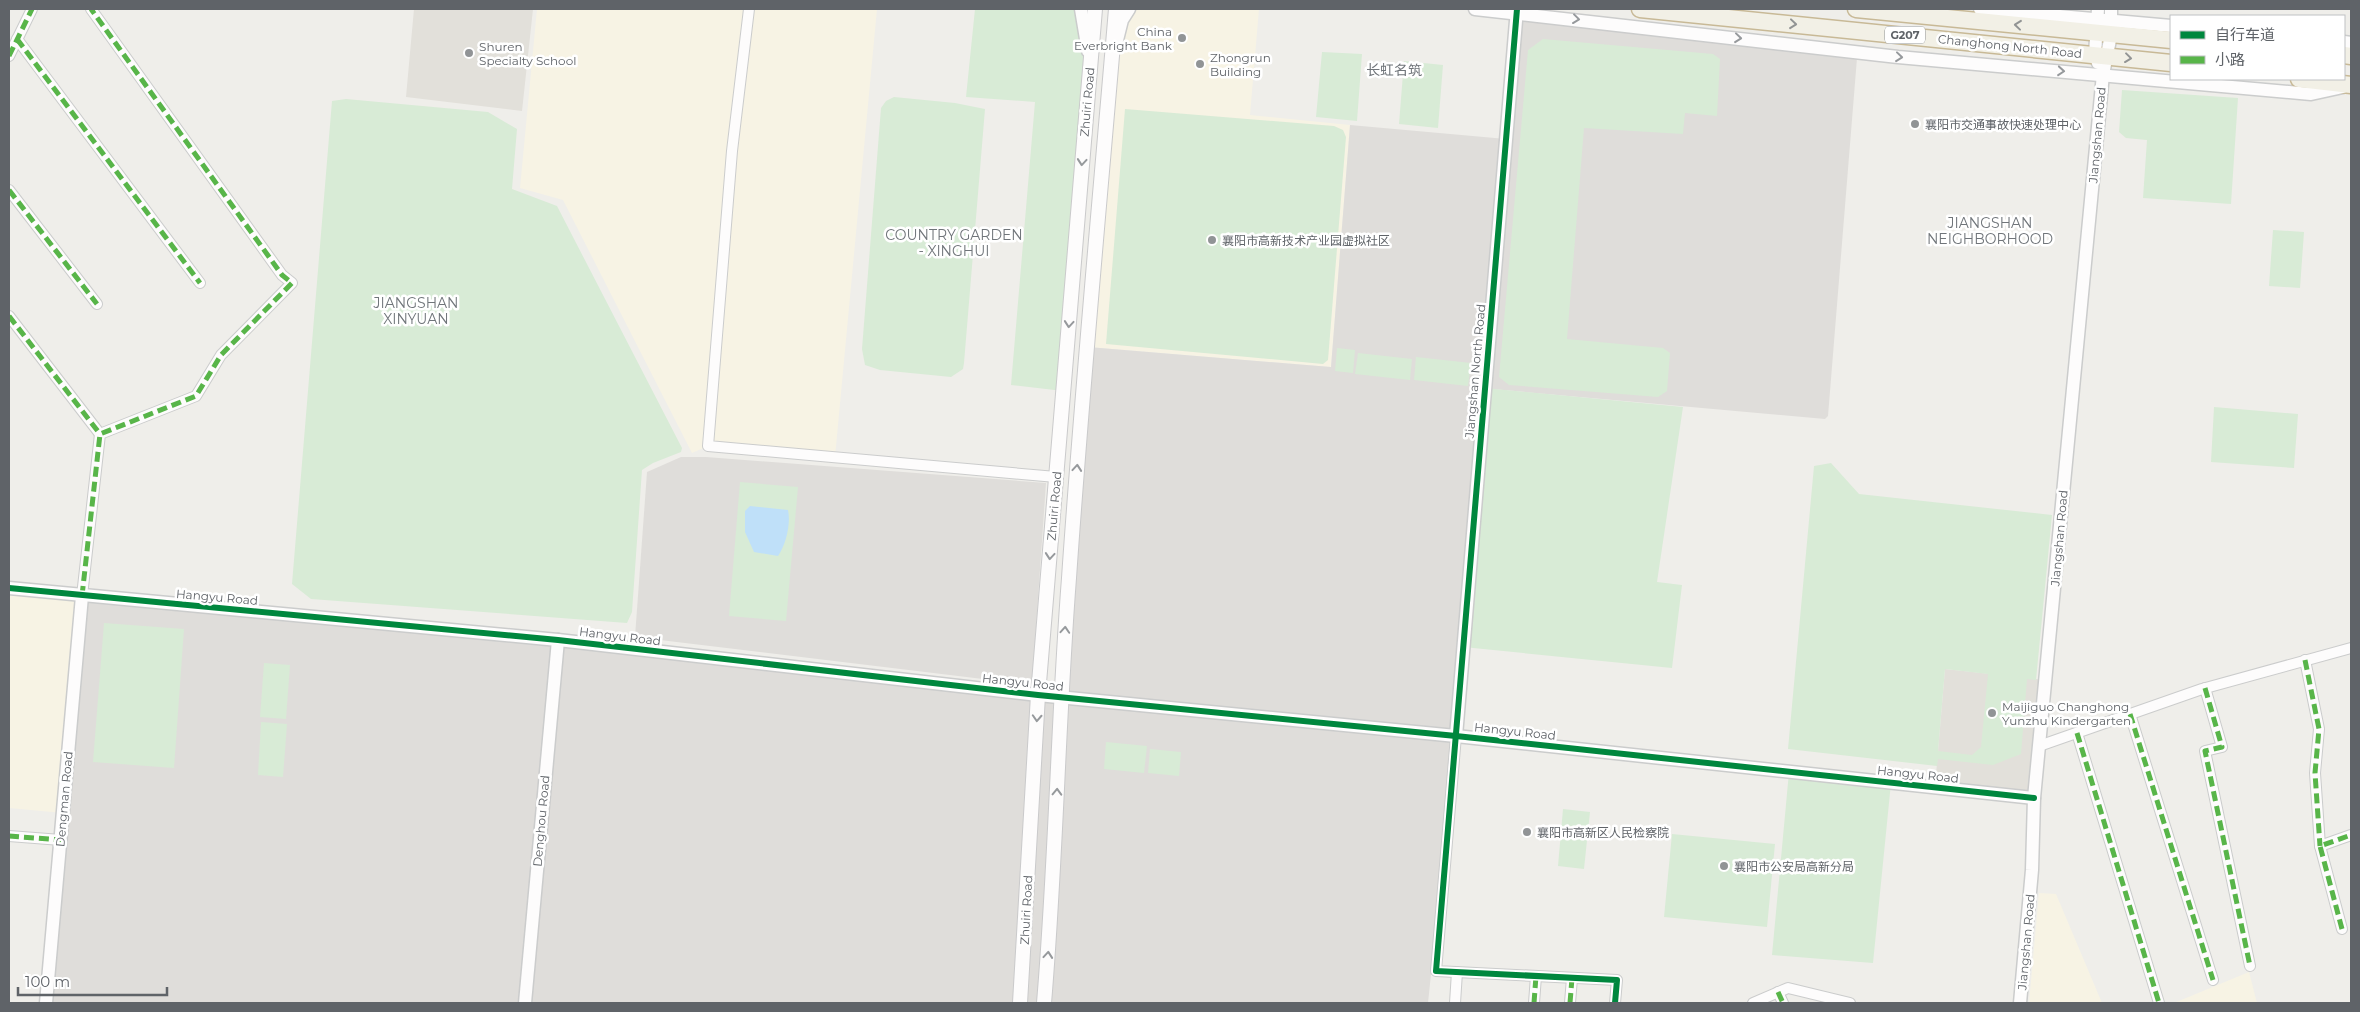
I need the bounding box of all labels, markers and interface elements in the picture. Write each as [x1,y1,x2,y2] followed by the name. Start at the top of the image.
[1572,13,1580,24] one-way arrow
[2170,15,2345,80] legend
[1789,18,1797,29] one-way arrow
[2014,20,2022,31] one-way arrow
[1074,24,1173,53] place label: China Everbright Bank
[2215,25,2275,44] text: 自行车道
[1885,26,1925,44] road number: G207
[1937,31,2083,61] street label: Changhong North Road
[1176,32,1188,44] marker: China Everbright Bank
[1734,32,1742,43] one-way arrow
[479,39,576,68] place label: Shuren Specialty School
[463,47,475,59] marker: Shuren Specialty School
[1210,50,1271,79] place label: Zhongrun Building
[2215,50,2245,69] text: 小路
[1895,51,1903,62] one-way arrow
[2125,52,2133,63] one-way arrow
[1194,58,1206,70] marker: Zhongrun Building
[1366,61,1422,79] district label: 长虹名筑
[2057,65,2065,76] one-way arrow
[1076,67,1098,137] street label: Zhuiri Road
[2085,86,2109,185] street label: Jiangshan Road
[1925,117,2081,132] place label: 襄阳市交通事故快速处理中心
[1909,118,1921,130] marker: 襄阳市交通事故快速处理中心
[1077,158,1088,166] one-way arrow
[1927,214,2053,248] district label: JIANGSHAN NEIGHBORHOOD
[885,226,1023,260] district label: COUNTRY GARDEN - XINGHUI
[1222,233,1390,248] place label: 襄阳市高新技术产业园虚拟社区
[1206,234,1218,246] marker: 襄阳市高新技术产业园虚拟社区
[373,294,458,328] district label: JIANGSHAN XINYUAN
[1462,303,1488,440] street label: Jiangshan North Road
[1064,320,1075,328] one-way arrow
[1072,464,1083,472] one-way arrow
[1043,471,1065,541] street label: Zhuiri Road
[2047,489,2071,588] street label: Jiangshan Road
[1045,552,1056,560] one-way arrow
[175,586,259,608] street label: Hangyu Road
[578,624,662,648] street label: Hangyu Road
[1060,626,1071,634] one-way arrow
[981,670,1065,694] street label: Hangyu Road
[2002,699,2131,728] place label: Maijiguo Changhong Yunzhu Kindergarten
[1986,707,1998,719] marker: Maijiguo Changhong Yunzhu Kindergarten
[1031,714,1042,722] one-way arrow
[1473,719,1557,743] street label: Hangyu Road
[52,751,76,847] street label: Dengman Road
[1876,762,1960,786] street label: Hangyu Road
[530,775,552,867] street label: Denghou Road
[1051,788,1062,796] one-way arrow
[1537,825,1669,840] place label: 襄阳市高新区人民检察院
[1521,826,1533,838] marker: 襄阳市高新区人民检察院
[1734,859,1854,874] place label: 襄阳市公安局高新分局
[1718,860,1730,872] marker: 襄阳市公安局高新分局
[1017,875,1035,945] street label: Zhuiri Road
[2014,893,2038,992] street label: Jiangshan Road
[1043,950,1054,958] one-way arrow
[18,964,166,996] scale bar
[25,972,70,991] text: 100 m

